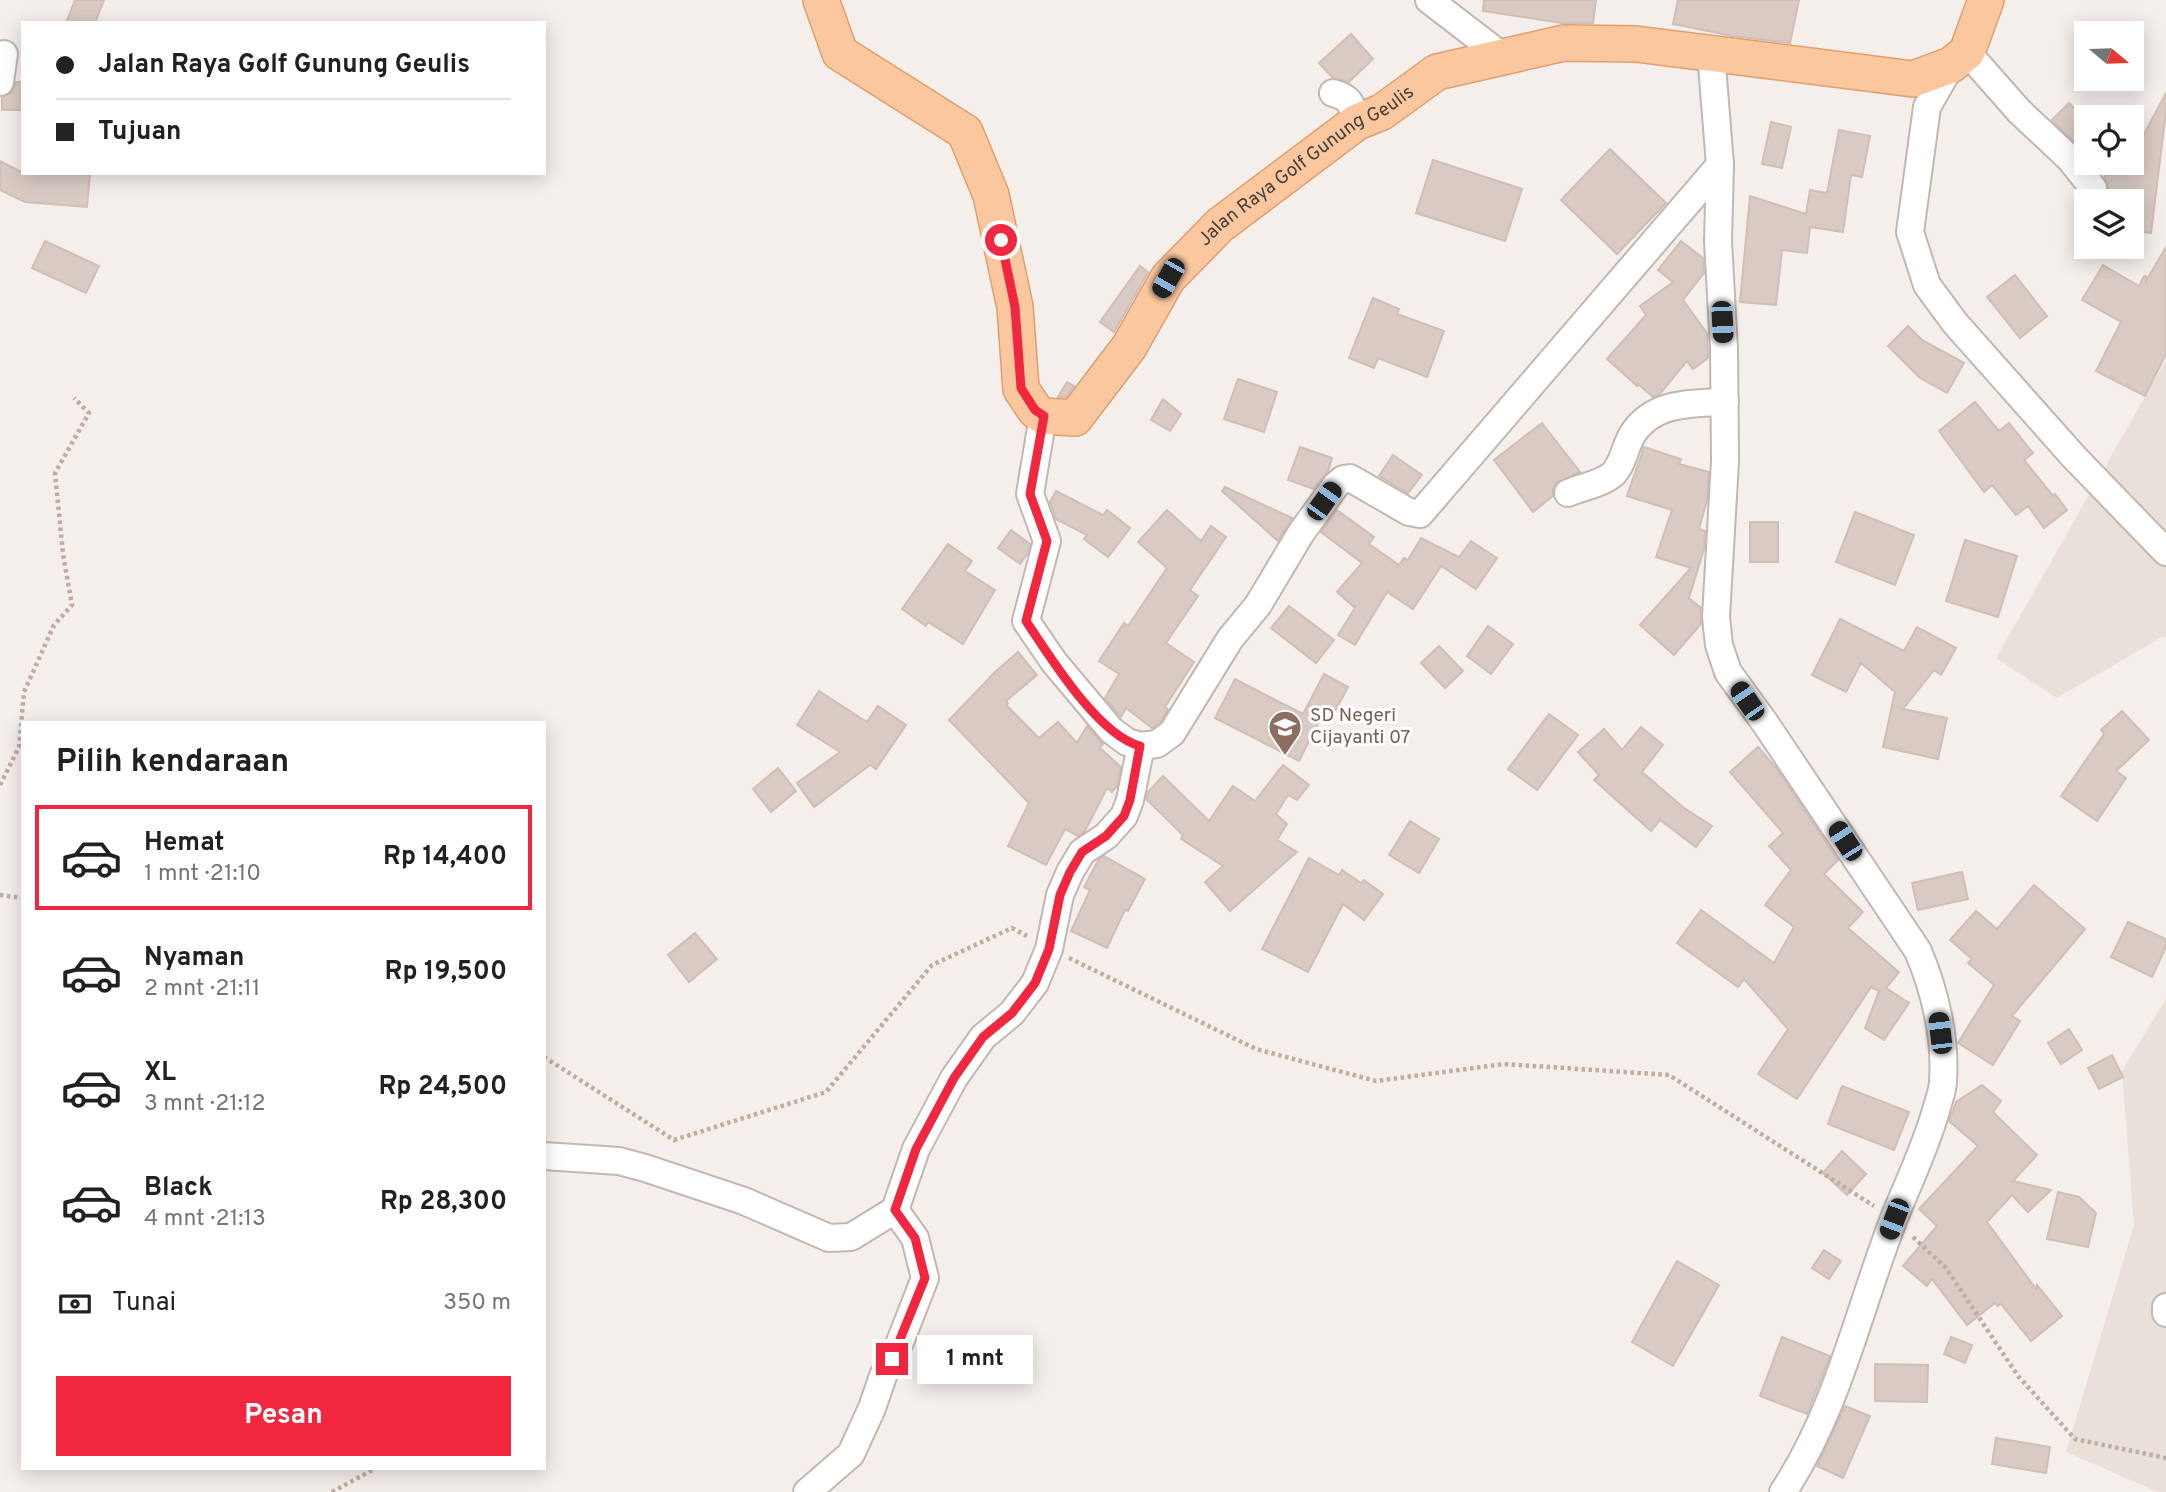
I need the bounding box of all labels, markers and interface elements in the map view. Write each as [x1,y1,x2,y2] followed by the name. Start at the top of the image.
[2074,21,2144,91] north arrow
[2074,21,2144,259] map controls
[98,49,470,82] text: Jalan Raya Golf Gunung Geulis
[1193,80,1419,252] street label: Jalan Raya Golf Gunung Geulis
[2074,105,2144,175] button: locate
[98,116,182,149] text: Tujuan
[2074,189,2144,259] button: layers
[985,224,1017,256] route start
[1149,255,1188,301] car
[1711,300,1734,344] car
[1304,478,1345,524] car
[1727,678,1768,724] car
[1310,704,1411,750] place label: SD Negeri Cijayanti 07
[1266,708,1304,757] school or university icon: SD Negeri Cijayanti 07
[56,743,289,783] text: Pilih kendaraan
[1825,818,1866,864] car
[60,826,123,889] icon: car
[144,827,224,860] text: Hemat
[383,841,507,874] text: Rp 14,400
[144,860,261,889] text: 1 mnt · 21:10
[60,941,123,1004] icon: car
[144,942,244,975] text: Nyaman
[385,956,507,989] text: Rp 19,500
[144,975,260,1004] text: 2 mnt · 21:11
[1928,1011,1953,1055] car
[60,1056,123,1119] icon: car
[144,1057,176,1090] text: XL
[378,1071,507,1104] text: Rp 24,500
[144,1090,266,1119] text: 3 mnt · 21:12
[60,1171,123,1234] icon: car
[144,1172,213,1205] text: Black
[380,1186,507,1219] text: Rp 28,300
[1877,1196,1912,1242] car
[144,1205,266,1234] text: 4 mnt · 21:13
[56,1285,94,1323] icon: cash
[112,1287,176,1320] text: Tunai
[443,1289,511,1318] text: 350 m
[917,1334,1032,1384] callout: 1 mnt
[876,1343,908,1375] route end
[946,1345,1004,1374] text: 1 mnt
[56,1376,511,1456] button: Pesan

